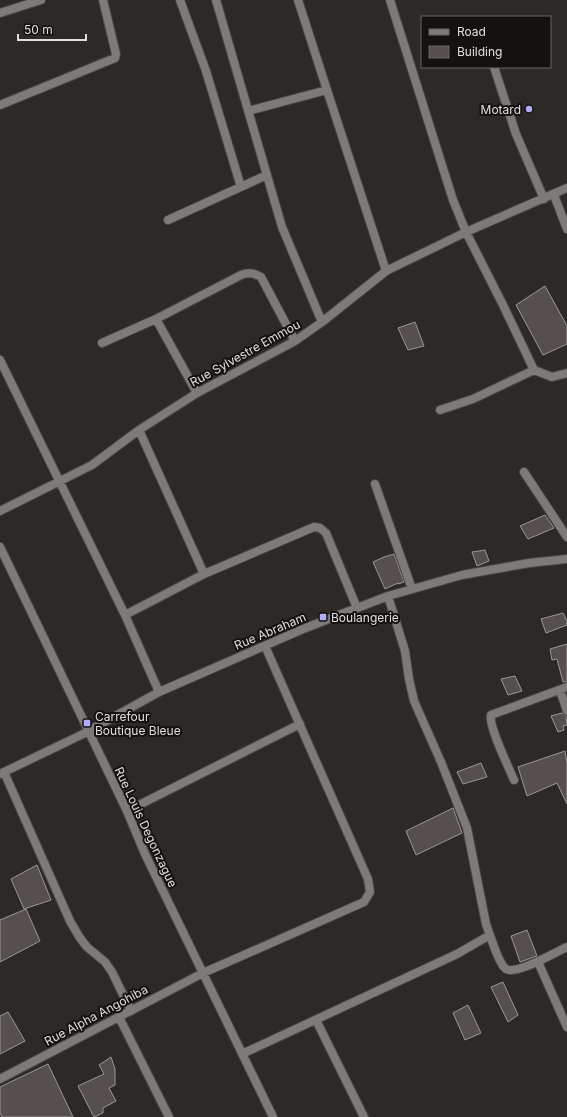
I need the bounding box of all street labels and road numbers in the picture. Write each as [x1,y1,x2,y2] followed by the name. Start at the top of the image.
[187,316,303,390] street label: Rue Sylvestre Emmou
[232,609,308,653] street label: Rue Abraham
[112,764,180,890] street label: Rue Louis Degonzague
[42,981,150,1049] street label: Rue Alpha Angohiba

